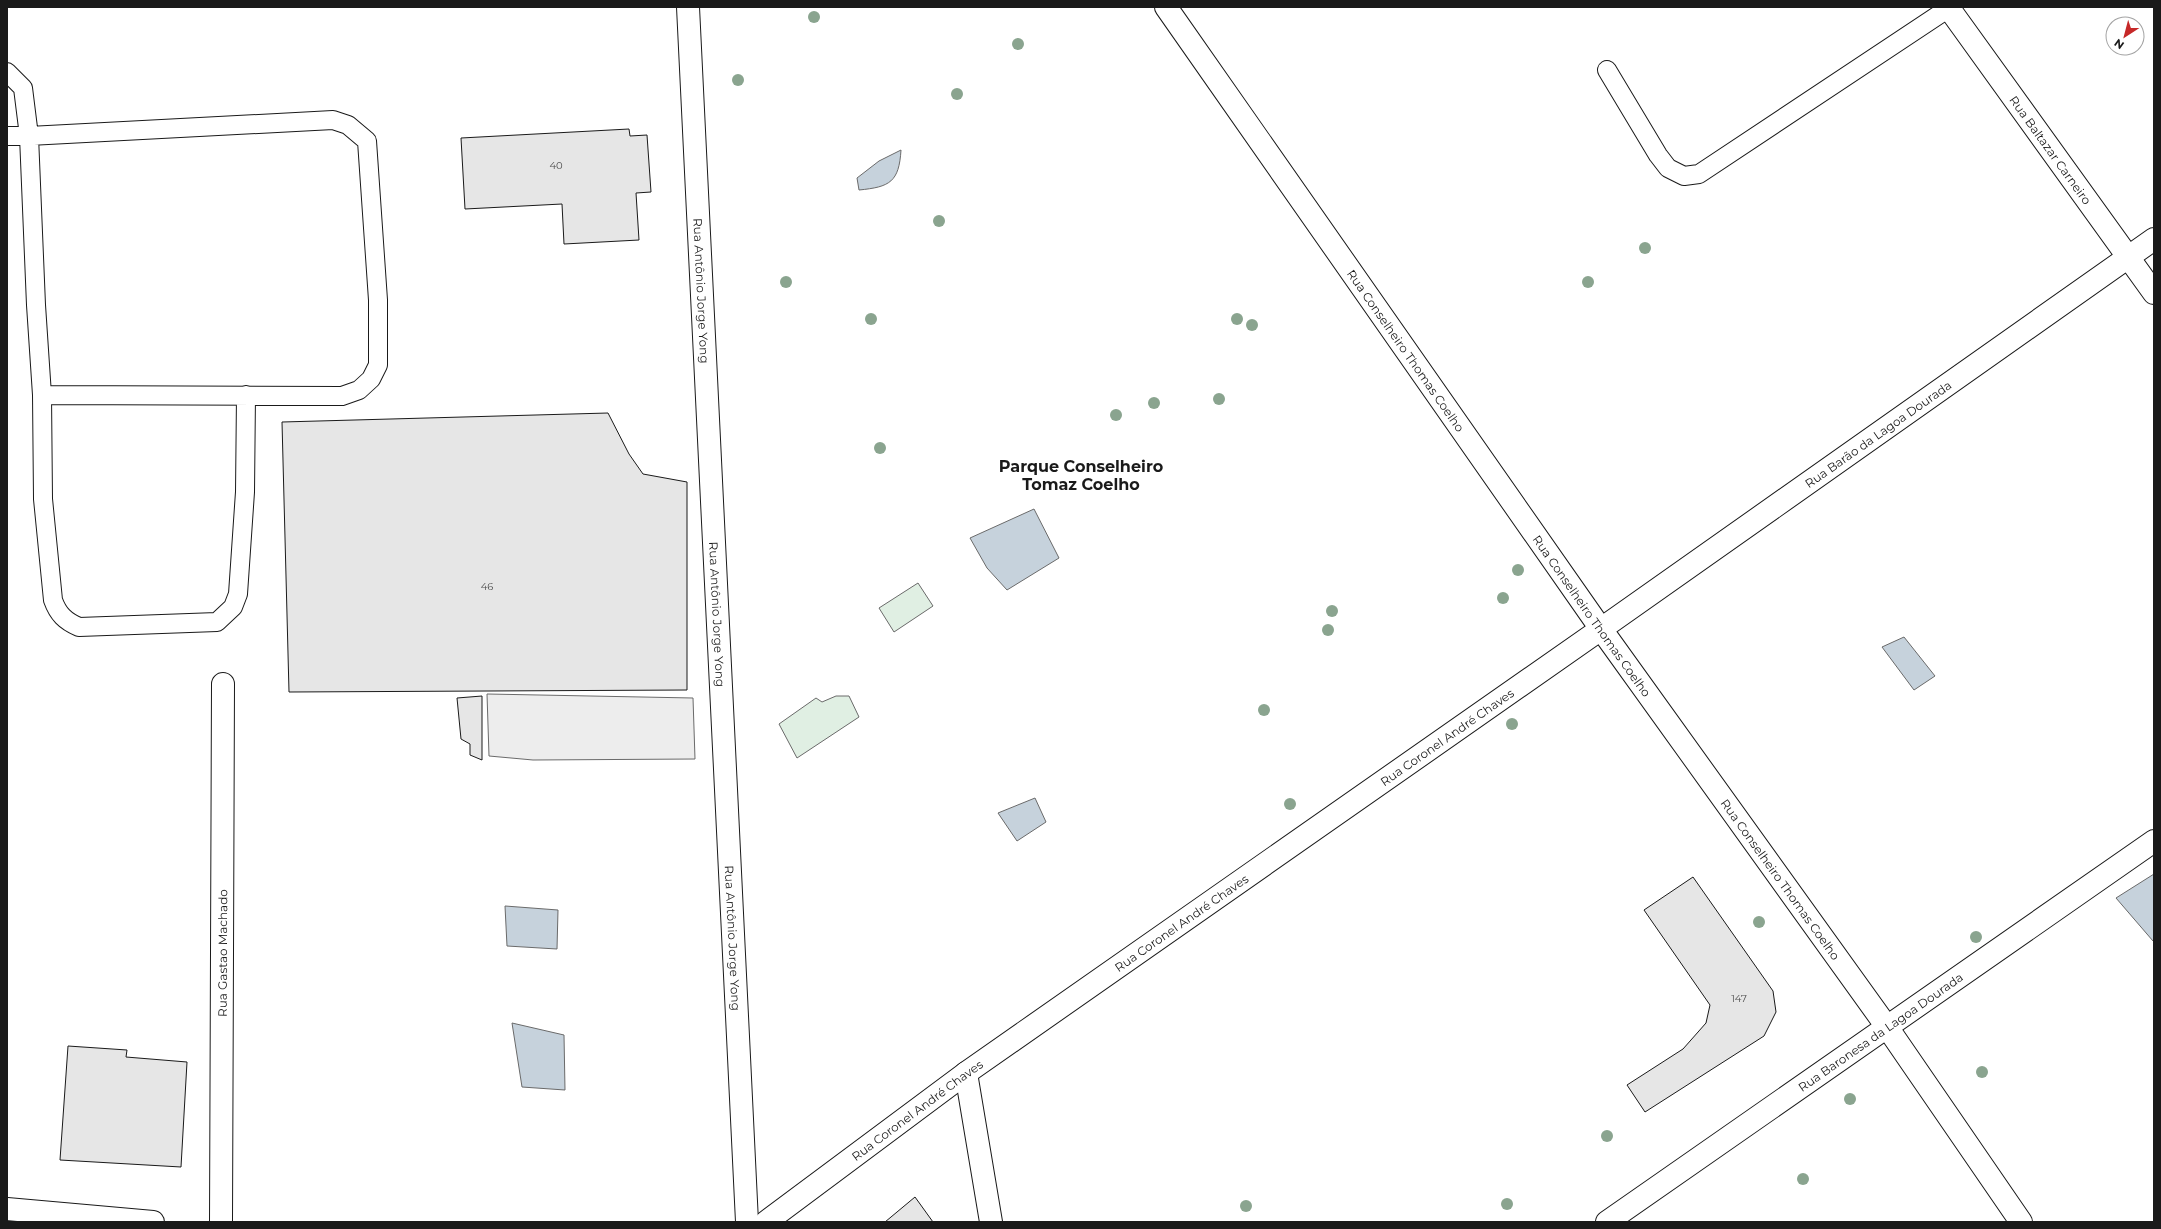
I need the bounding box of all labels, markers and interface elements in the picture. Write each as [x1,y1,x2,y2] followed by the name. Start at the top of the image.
[2105,16,2145,56] north arrow
[2111,36,2127,52] text: N
[2007,93,2095,207] street label: Rua Baltazar Carneiro
[549,159,563,172] house number: 40
[691,218,713,364] street label: Rua Antônio Jorge Yong
[1344,266,1468,434] street label: Rua Conselheiro Thomas Coelho
[1802,377,1954,491] street label: Rua Barão da Lagoa Dourada
[999,457,1163,494] district label: Parque Conselheiro Tomaz Coelho
[1530,532,1655,699] street label: Rua Conselheiro Thomas Coelho
[706,541,729,687] street label: Rua Antônio Jorge Yong
[481,580,493,593] house number: 46
[1377,685,1517,789] street label: Rua Coronel André Chaves
[1718,796,1844,962] street label: Rua Conselheiro Thomas Coelho
[722,865,744,1011] street label: Rua Antônio Jorge Yong
[1111,871,1251,974] street label: Rua Coronel André Chaves
[214,889,230,1017] street label: Rua Gastao Machado
[1795,969,1966,1094] street label: Rua Baronesa da Lagoa Dourada
[1731,992,1747,1005] house number: 147
[848,1056,986,1163] street label: Rua Coronel André Chaves

